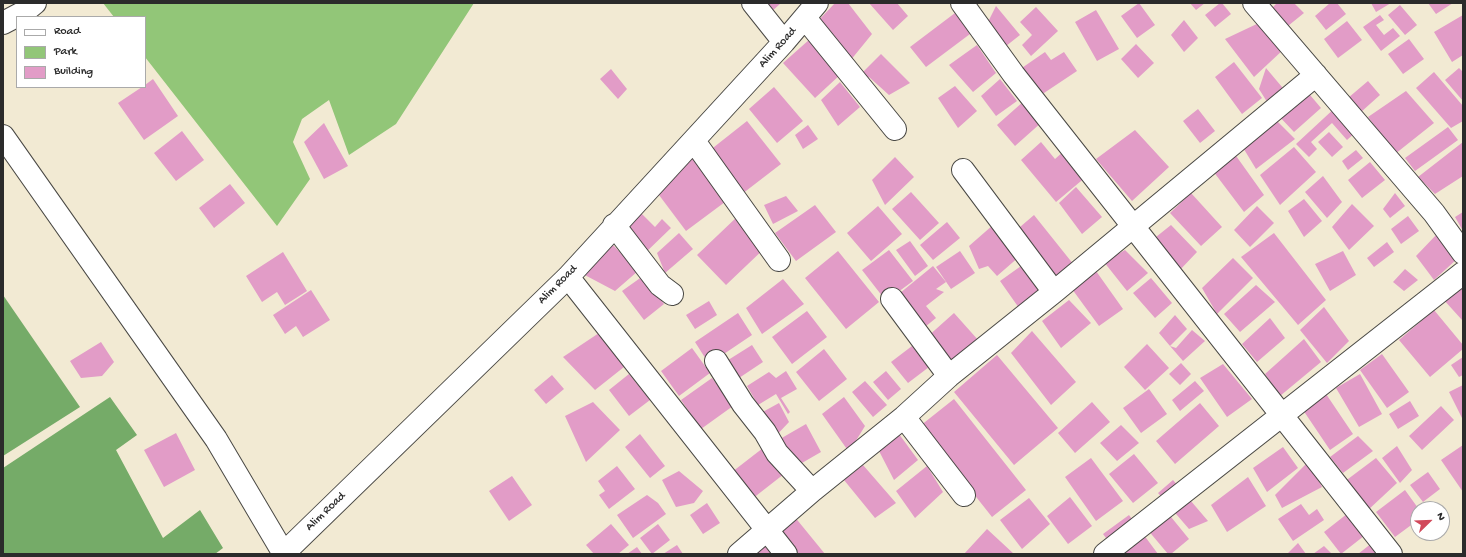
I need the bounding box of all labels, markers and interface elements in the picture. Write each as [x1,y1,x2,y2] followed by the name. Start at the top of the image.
[16,16,146,88] legend
[54,25,80,39] text: Road
[756,25,800,71] street label: Alim Road
[54,45,77,59] text: Park
[54,65,93,79] text: Building
[535,262,581,308] street label: Alim Road
[303,489,349,535] street label: Alim Road
[1410,501,1450,541] north arrow
[1433,511,1447,522] text: N

